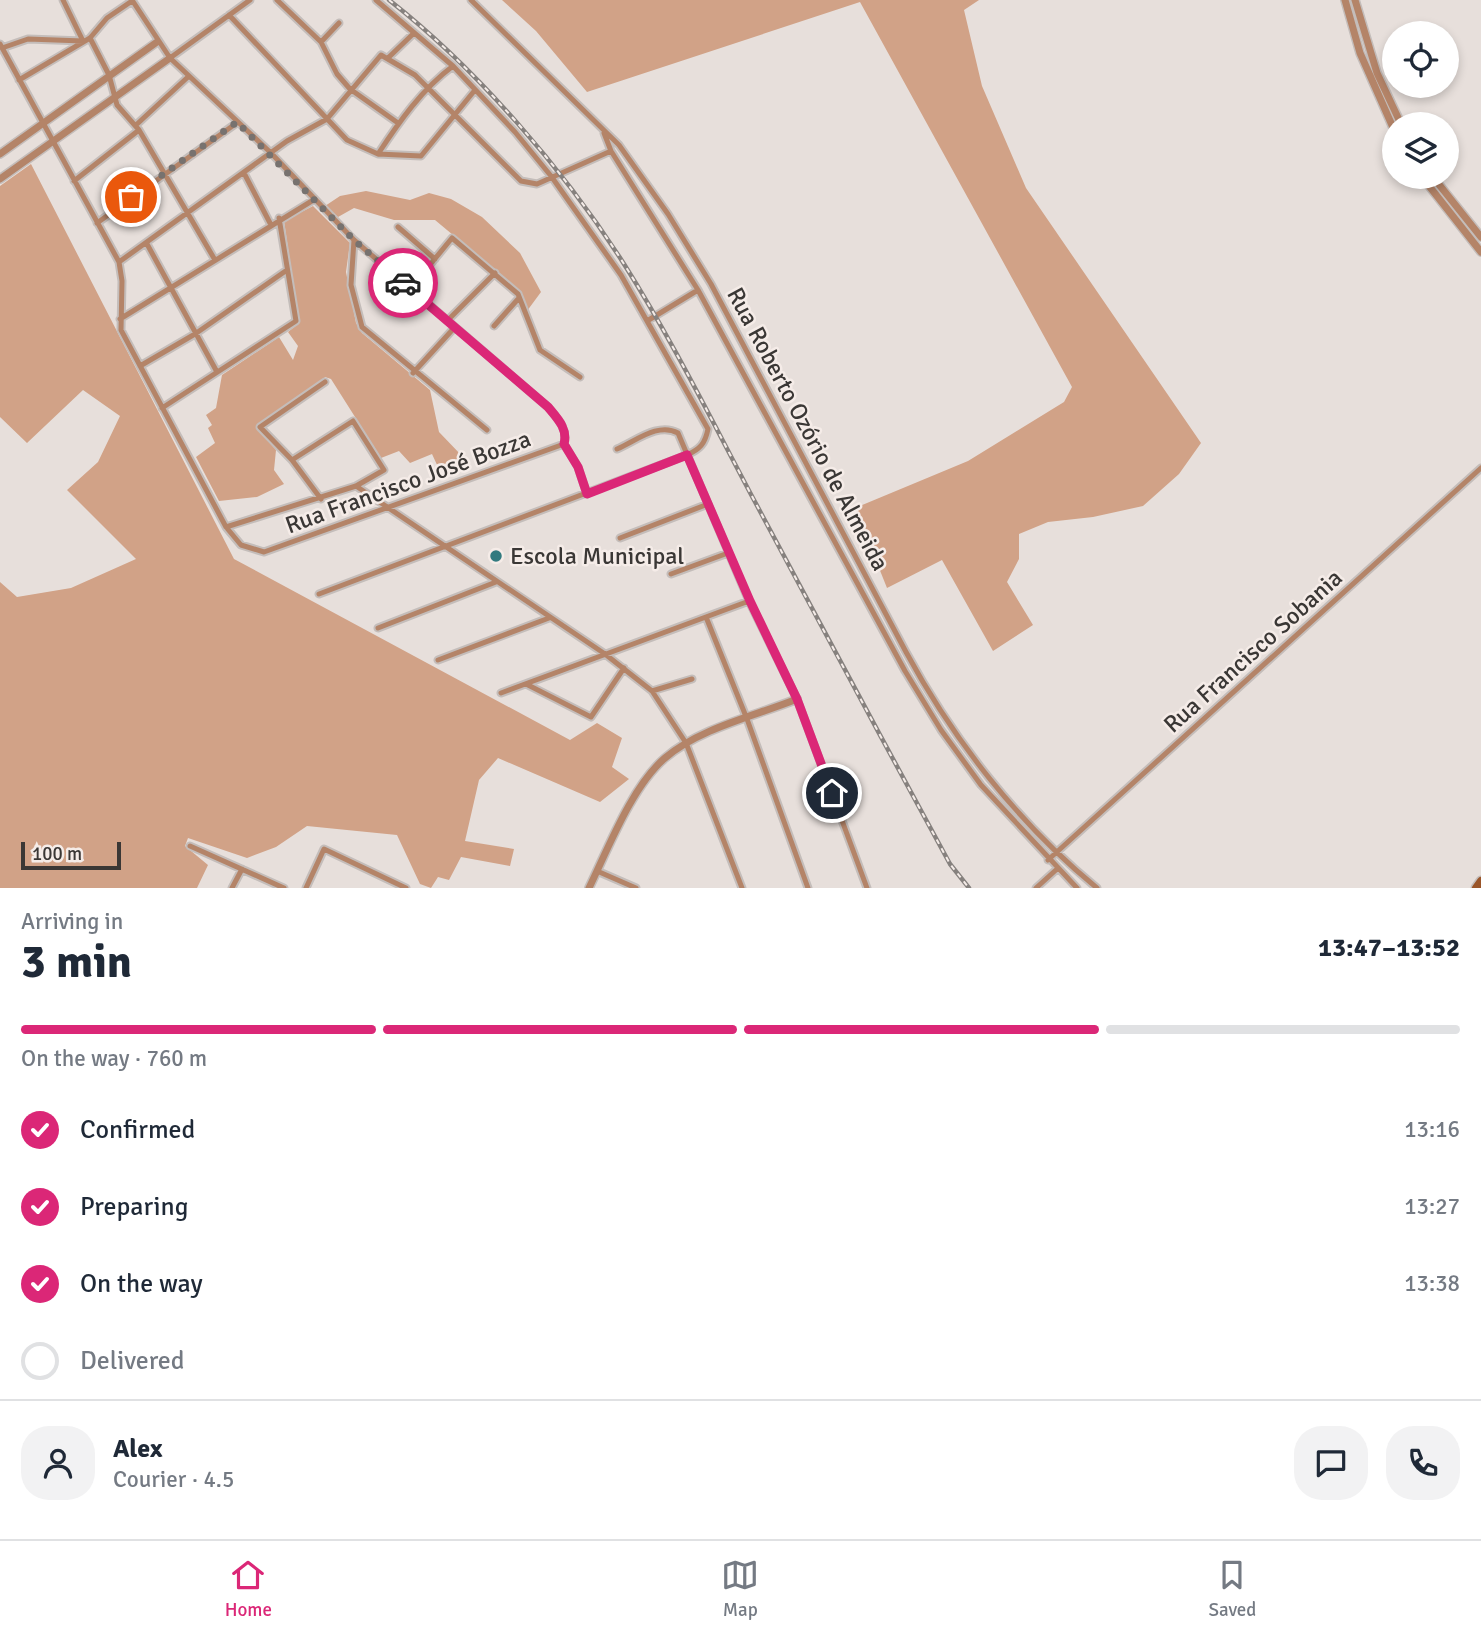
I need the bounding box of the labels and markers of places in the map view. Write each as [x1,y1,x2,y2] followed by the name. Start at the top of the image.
[101,167,161,227] pin
[510,541,684,571] place label: Escola Municipal
[488,548,504,564] marker: Escola Municipal
[802,763,862,823] pin

